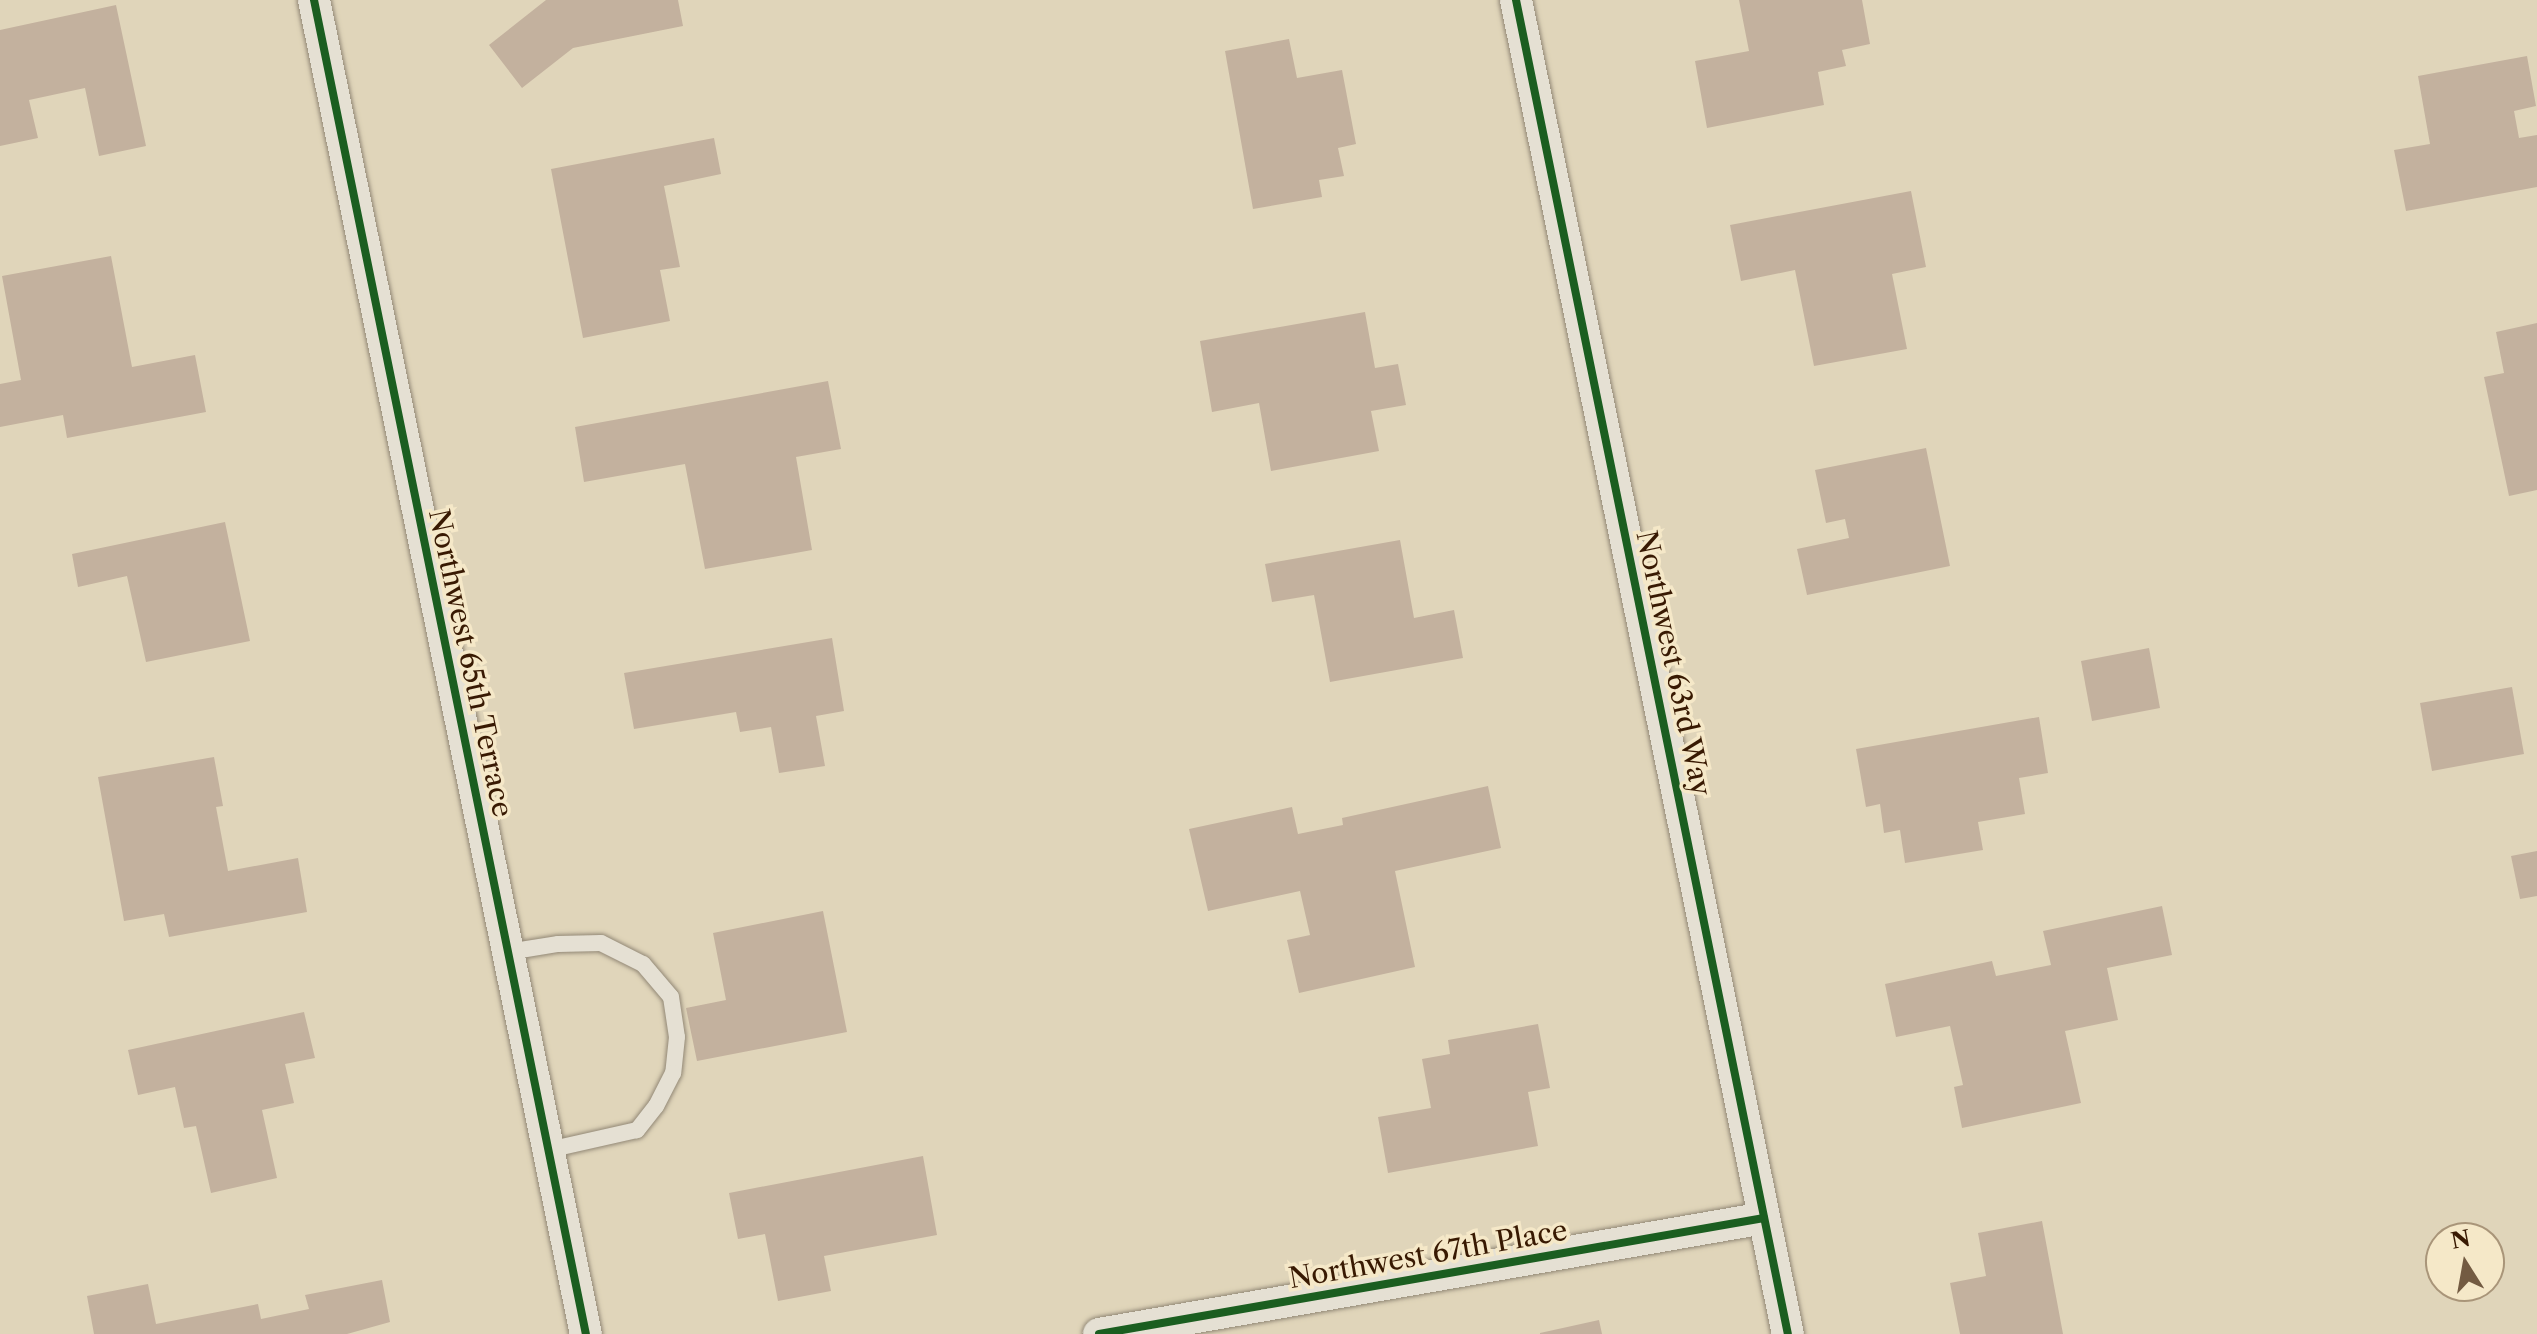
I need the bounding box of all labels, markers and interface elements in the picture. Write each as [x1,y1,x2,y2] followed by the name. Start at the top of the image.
[422,506,520,820] street label: Northwest 65th Terrace
[1629,527,1719,799] street label: Northwest 63rd Way
[1286,1213,1570,1295] street label: Northwest 67th Place
[2425,1222,2505,1302] north arrow
[2449,1225,2473,1255] text: N

